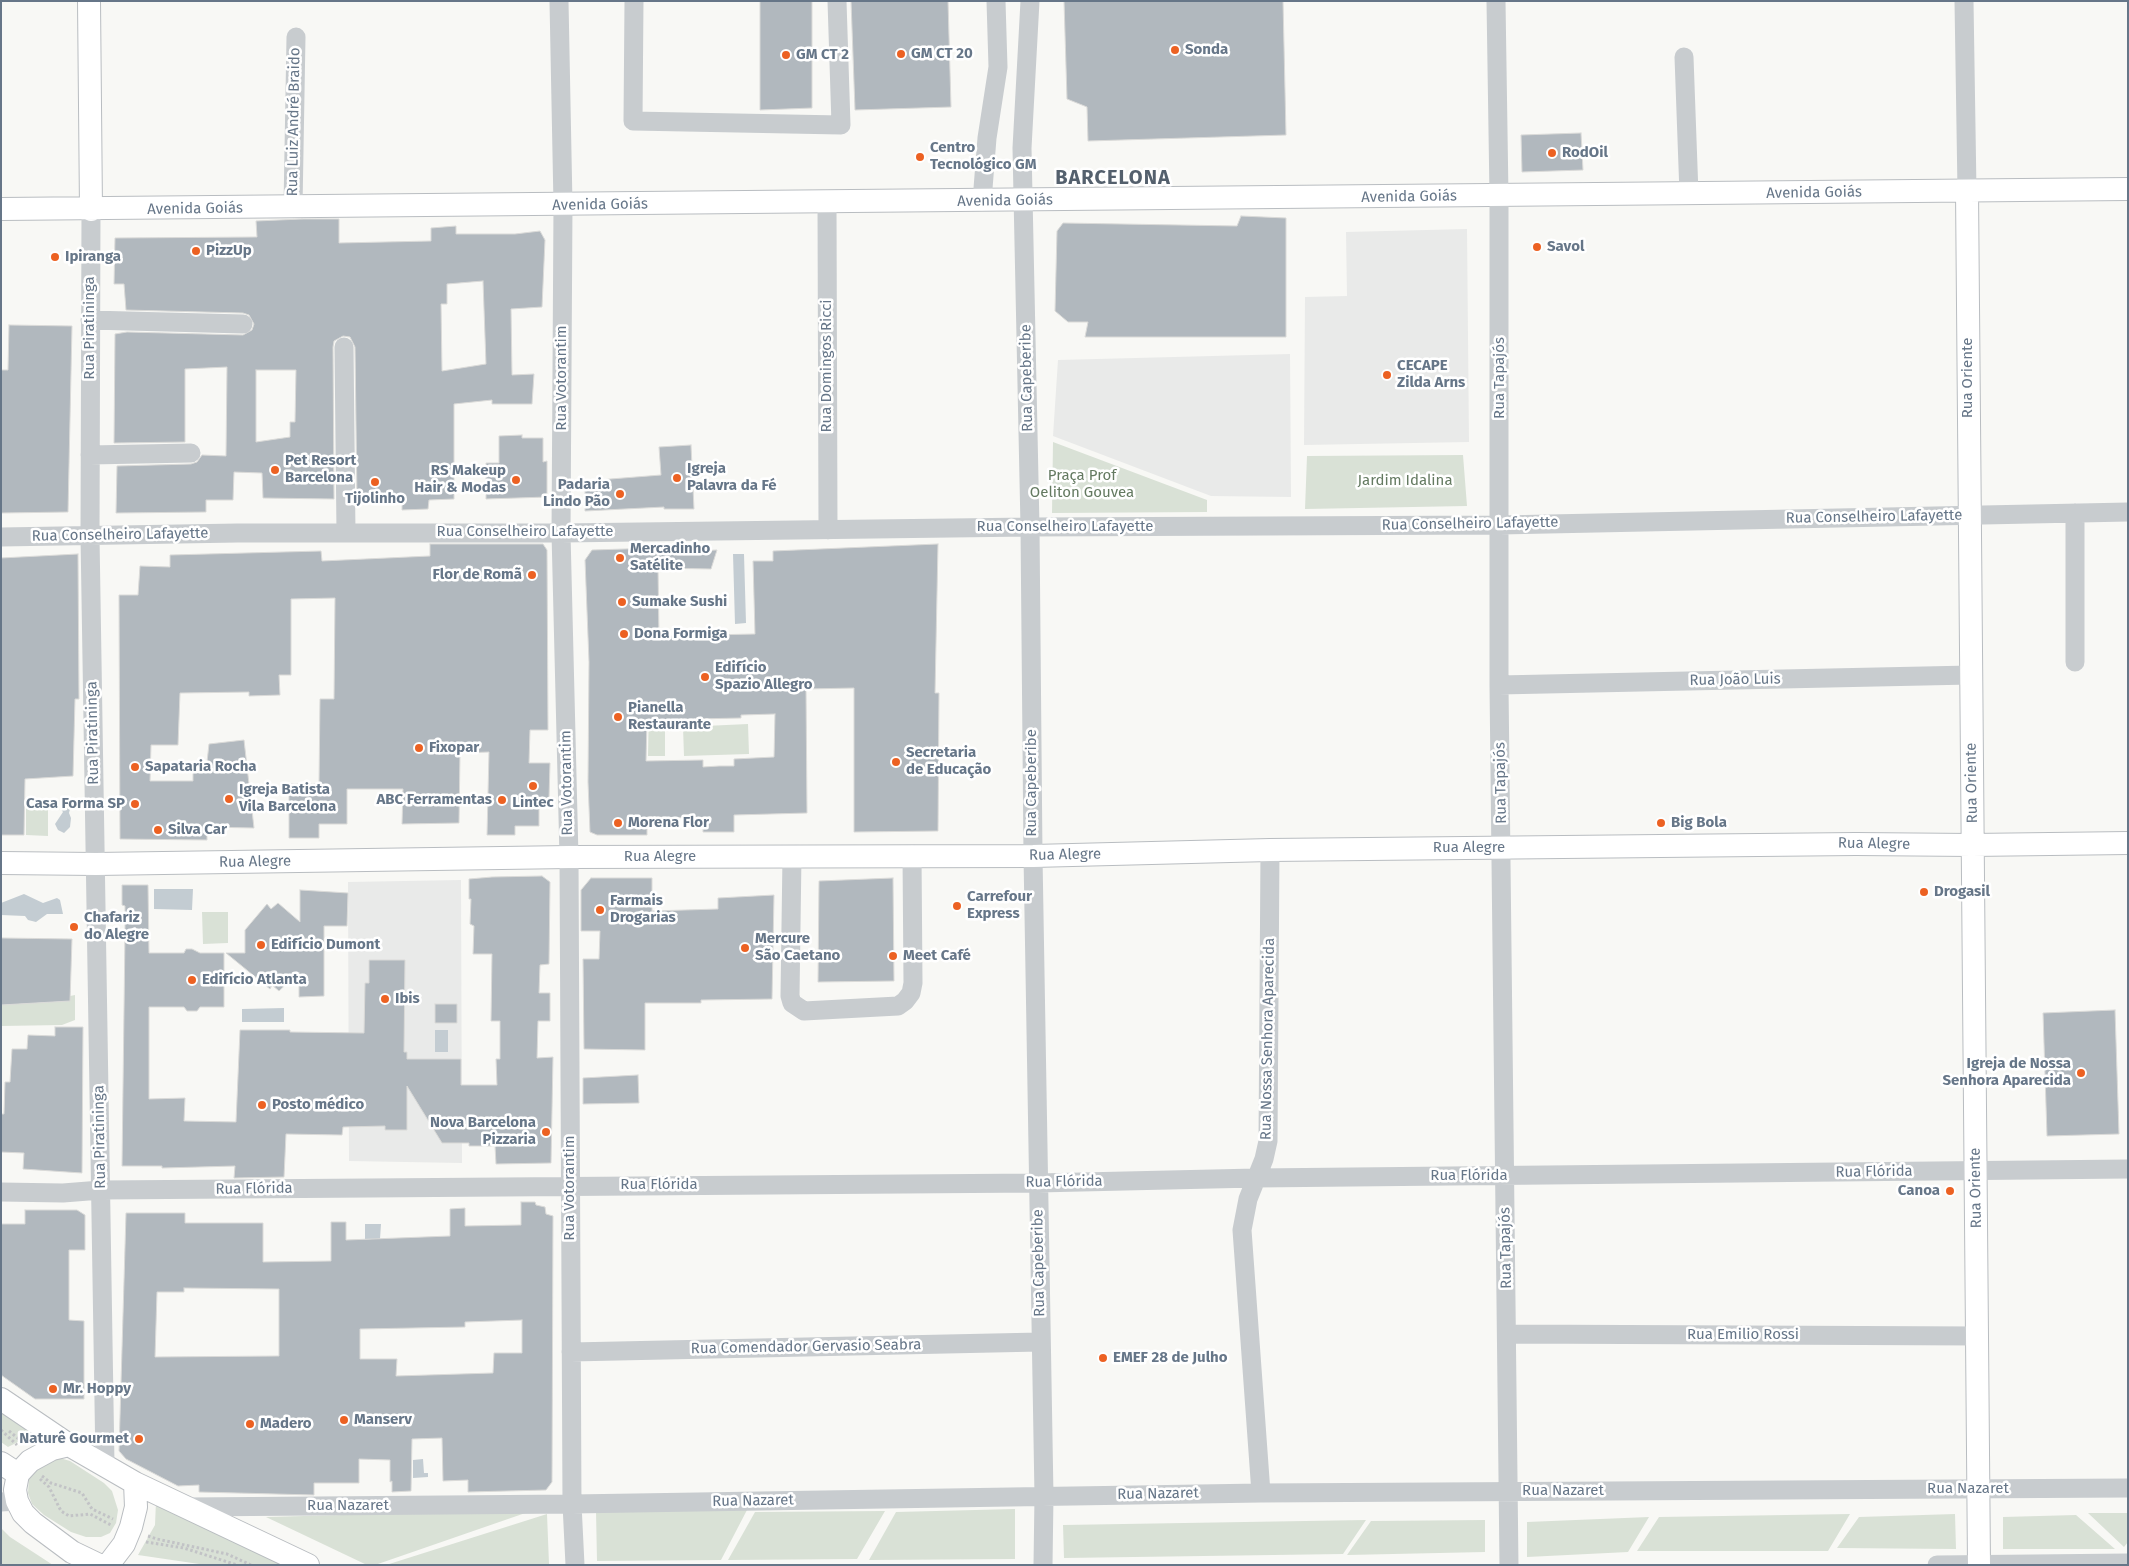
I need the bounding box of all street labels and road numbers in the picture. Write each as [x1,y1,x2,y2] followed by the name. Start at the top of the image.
[284,47,304,197] street label: Rua Luiz André Braido
[1766,183,1862,203] street label: Avenida Goiás
[1361,187,1457,207] street label: Avenida Goiás
[957,191,1053,211] street label: Avenida Goiás
[552,195,648,215] street label: Avenida Goiás
[147,199,243,219] street label: Avenida Goiás
[81,276,99,380] street label: Rua Piratininga
[818,299,836,433] street label: Rua Domingos Ricci
[1017,324,1037,432] street label: Rua Capeberibe
[553,325,571,431] street label: Rua Votorantim
[1491,337,1509,419] street label: Rua Tapajós
[1959,338,1977,418] street label: Rua Oriente
[1785,506,1963,528] street label: Rua Conselheiro Lafayette
[1381,513,1559,535] street label: Rua Conselheiro Lafayette
[977,518,1153,536] street label: Rua Conselheiro Lafayette
[437,523,613,541] street label: Rua Conselheiro Lafayette
[31,524,209,546] street label: Rua Conselheiro Lafayette
[1689,670,1781,690] street label: Rua João Luis
[83,681,103,785] street label: Rua Piratininga
[1023,729,1041,837] street label: Rua Capeberibe
[557,730,577,836] street label: Rua Votorantim
[1491,742,1511,824] street label: Rua Tapajós
[1962,743,1982,823] street label: Rua Oriente
[1838,834,1910,854] street label: Rua Alegre
[1433,839,1505,857] street label: Rua Alegre
[1029,845,1101,865] street label: Rua Alegre
[624,848,696,866] street label: Rua Alegre
[219,852,291,872] street label: Rua Alegre
[1257,938,1279,1140] street label: Rua Nossa Senhora Aparecida
[90,1085,110,1189] street label: Rua Piratininga
[561,1135,579,1241] street label: Rua Votorantim
[1966,1148,1986,1228] street label: Rua Oriente
[1835,1162,1913,1182] street label: Rua Flórida
[1430,1167,1508,1185] street label: Rua Flórida
[1025,1172,1103,1192] street label: Rua Flórida
[620,1176,698,1194] street label: Rua Flórida
[215,1179,293,1199] street label: Rua Flórida
[1496,1207,1516,1289] street label: Rua Tapajós
[1029,1209,1049,1317] street label: Rua Capeberibe
[1687,1326,1799,1344] street label: Rua Emilio Rossi
[691,1336,921,1358] street label: Rua Comendador Gervasio Seabra
[1927,1480,2009,1498] street label: Rua Nazaret
[1522,1482,1604,1500] street label: Rua Nazaret
[1117,1484,1199,1504] street label: Rua Nazaret
[712,1491,794,1511] street label: Rua Nazaret
[307,1497,389,1515] street label: Rua Nazaret

